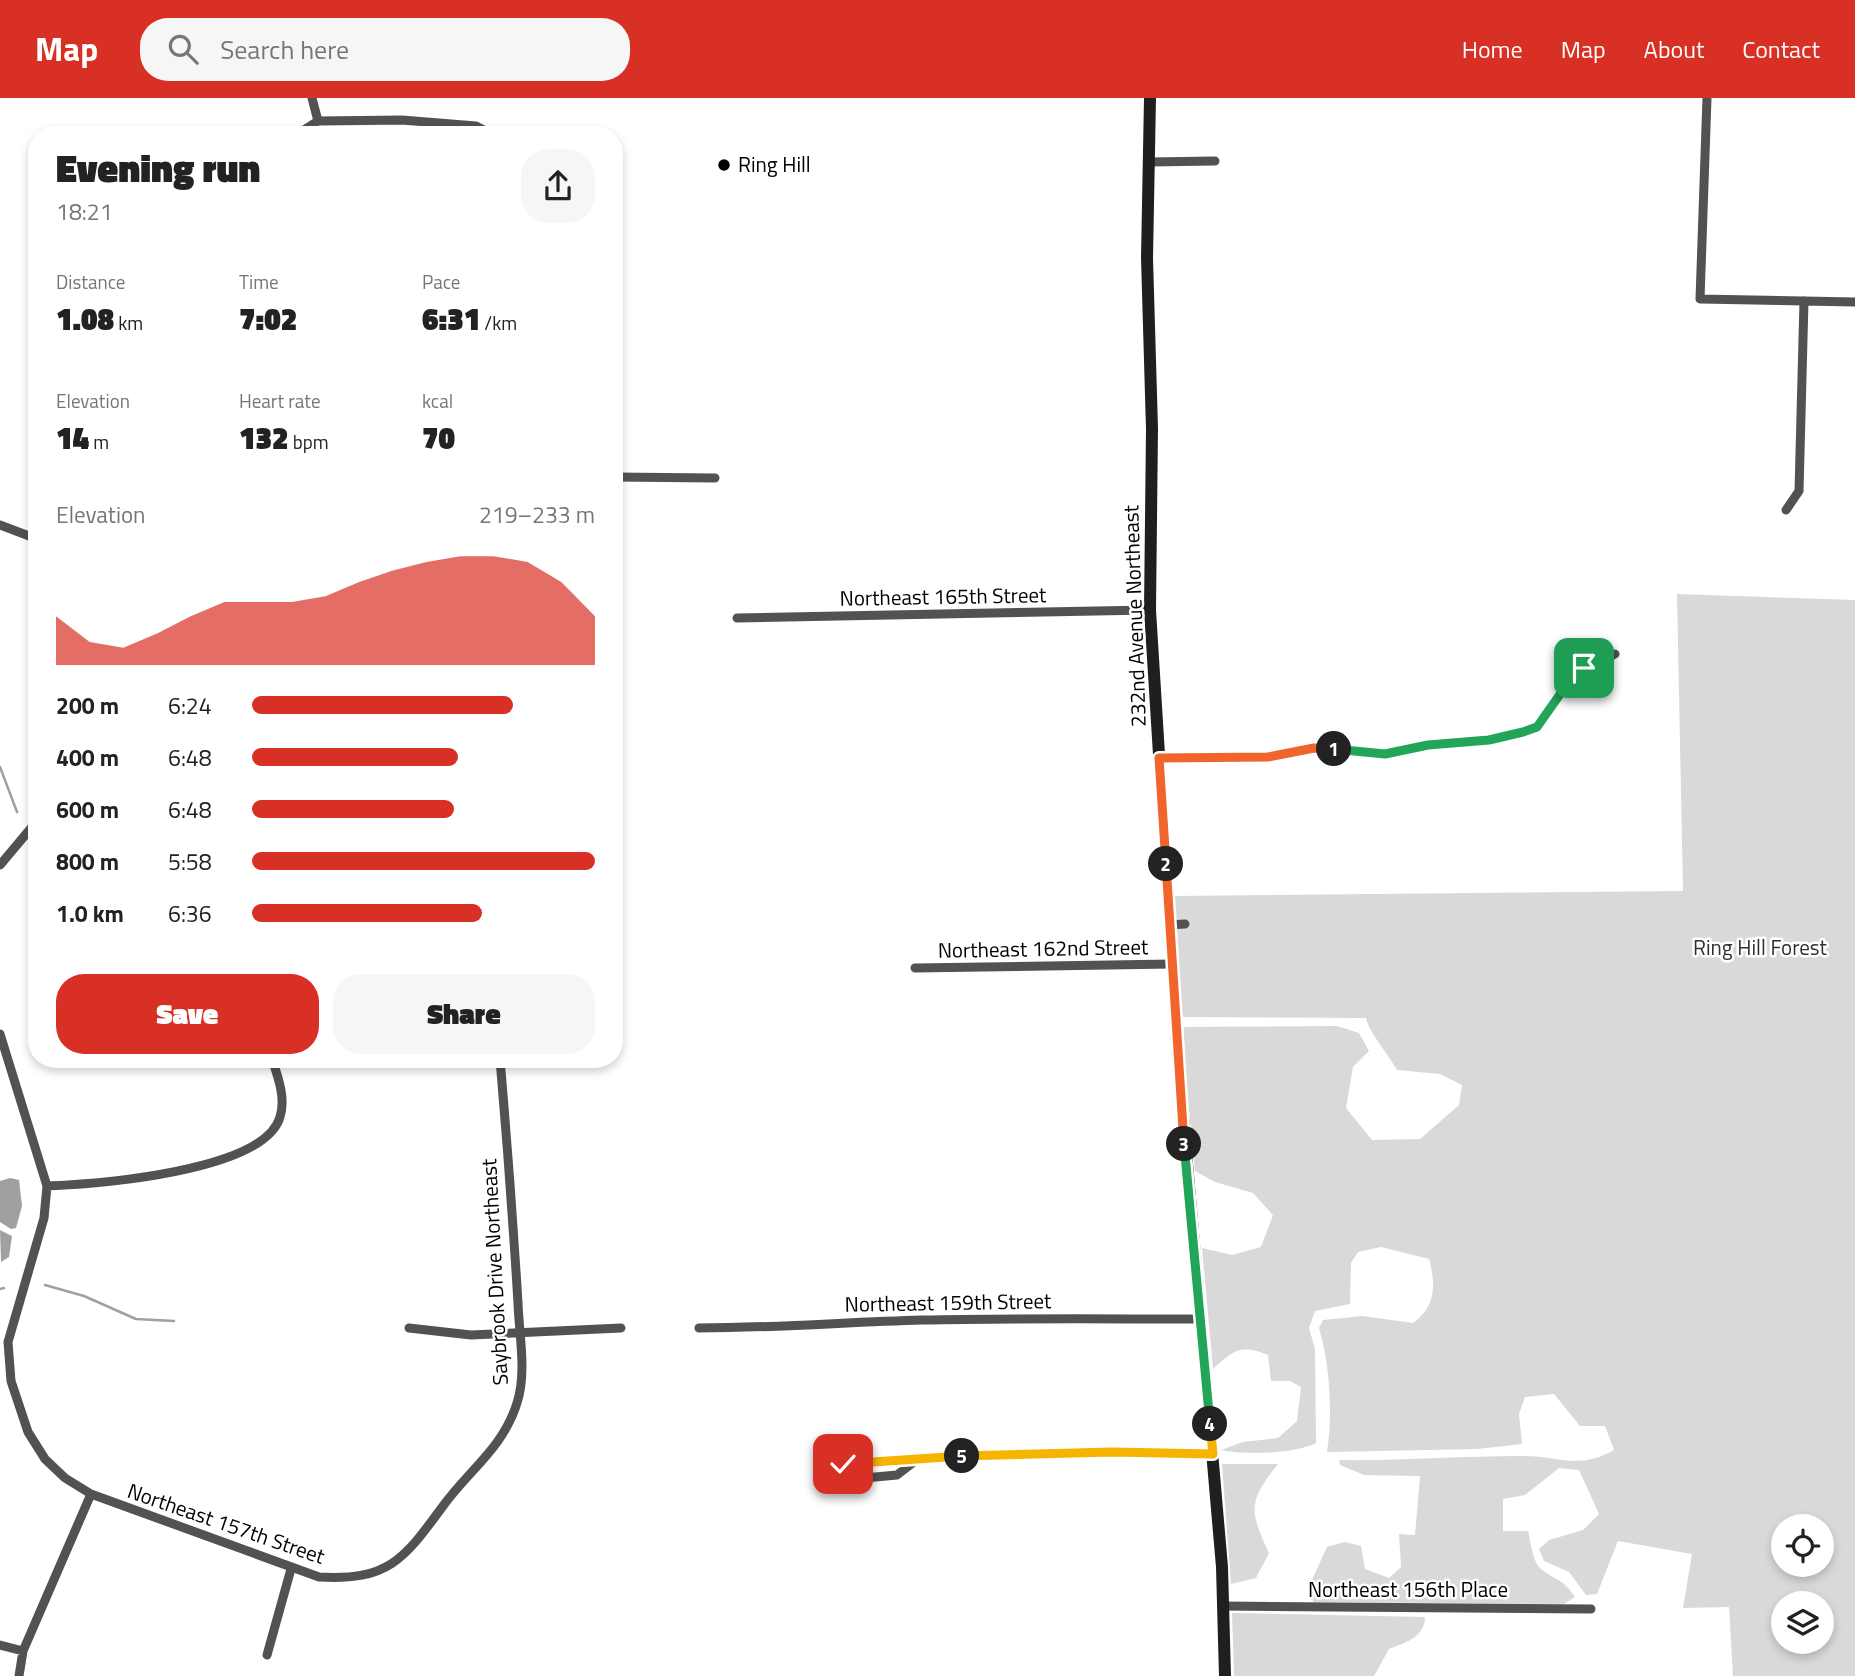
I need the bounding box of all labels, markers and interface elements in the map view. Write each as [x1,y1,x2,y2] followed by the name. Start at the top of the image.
[140,18,630,81] search box
[35,24,98,74] text: Map
[164,30,202,68] icon: search
[220,30,349,69] text: Search here
[1462,31,1523,67] text: Home
[1561,31,1606,67] text: Map
[1644,31,1704,67] text: About
[1742,31,1820,67] text: Contact
[56,139,260,197] text: Evening run
[738,148,811,180] place label: Ring Hill
[521,149,595,223] button: share
[716,157,732,173] marker: Ring Hill
[56,194,113,229] text: 18:21
[56,267,125,296] text: Distance
[239,267,279,296] text: Time
[422,267,460,296] text: Pace
[56,296,114,342] text: 1.08
[239,296,297,342] text: 7:02
[422,296,480,342] text: 6:31
[114,308,143,337] text: km
[480,308,517,337] text: /km
[56,386,130,415] text: Elevation
[239,386,321,415] text: Heart rate
[422,386,453,415] text: kcal
[56,415,89,461] text: 14
[239,415,289,461] text: 132
[422,415,455,461] text: 70
[89,427,109,456] text: m
[289,427,329,456] text: bpm
[56,497,145,532] text: Elevation
[479,497,595,532] text: 219–233 m
[1114,504,1154,728] street label: 232nd Avenue Northeast
[839,578,1047,614] street label: Northeast 165th Street
[1554,638,1614,698] pin
[1565,649,1603,687] icon: arrive
[56,688,119,723] text: 200 m
[168,688,212,723] text: 6:24
[1316,732,1352,766] pin: 1
[1328,734,1339,763] text: 1
[56,740,119,775] text: 400 m
[168,740,212,775] text: 6:48
[56,792,119,827] text: 600 m
[168,792,212,827] text: 6:48
[56,844,119,879] text: 800 m
[168,844,212,879] text: 5:58
[1148,846,1184,882] pin: 2
[1160,849,1171,878] text: 2
[56,896,124,931] text: 1.0 km
[168,896,212,931] text: 6:36
[938,930,1149,966] street label: Northeast 162nd Street
[1693,931,1828,963] park label: Ring Hill Forest
[56,974,319,1054] button: Save
[333,974,595,1054] button: Share
[1166,1126,1202,1162] pin: 3
[1178,1129,1189,1158] text: 3
[472,1157,516,1386] street label: Saybrook Drive Northeast
[844,1284,1052,1320] street label: Northeast 159th Street
[1192,1406,1228,1442] pin: 4
[1204,1409,1215,1438] text: 4
[813,1434,873,1494] pin
[944,1438,979,1474] pin: 5
[956,1441,967,1470] text: 5
[824,1445,862,1483] icon: check
[123,1474,330,1572] street label: Northeast 157th Street
[1771,1514,1834,1654] map controls
[1771,1514,1834,1577] button: locate
[1308,1573,1508,1605] street label: Northeast 156th Place
[1771,1591,1834,1654] button: layers

